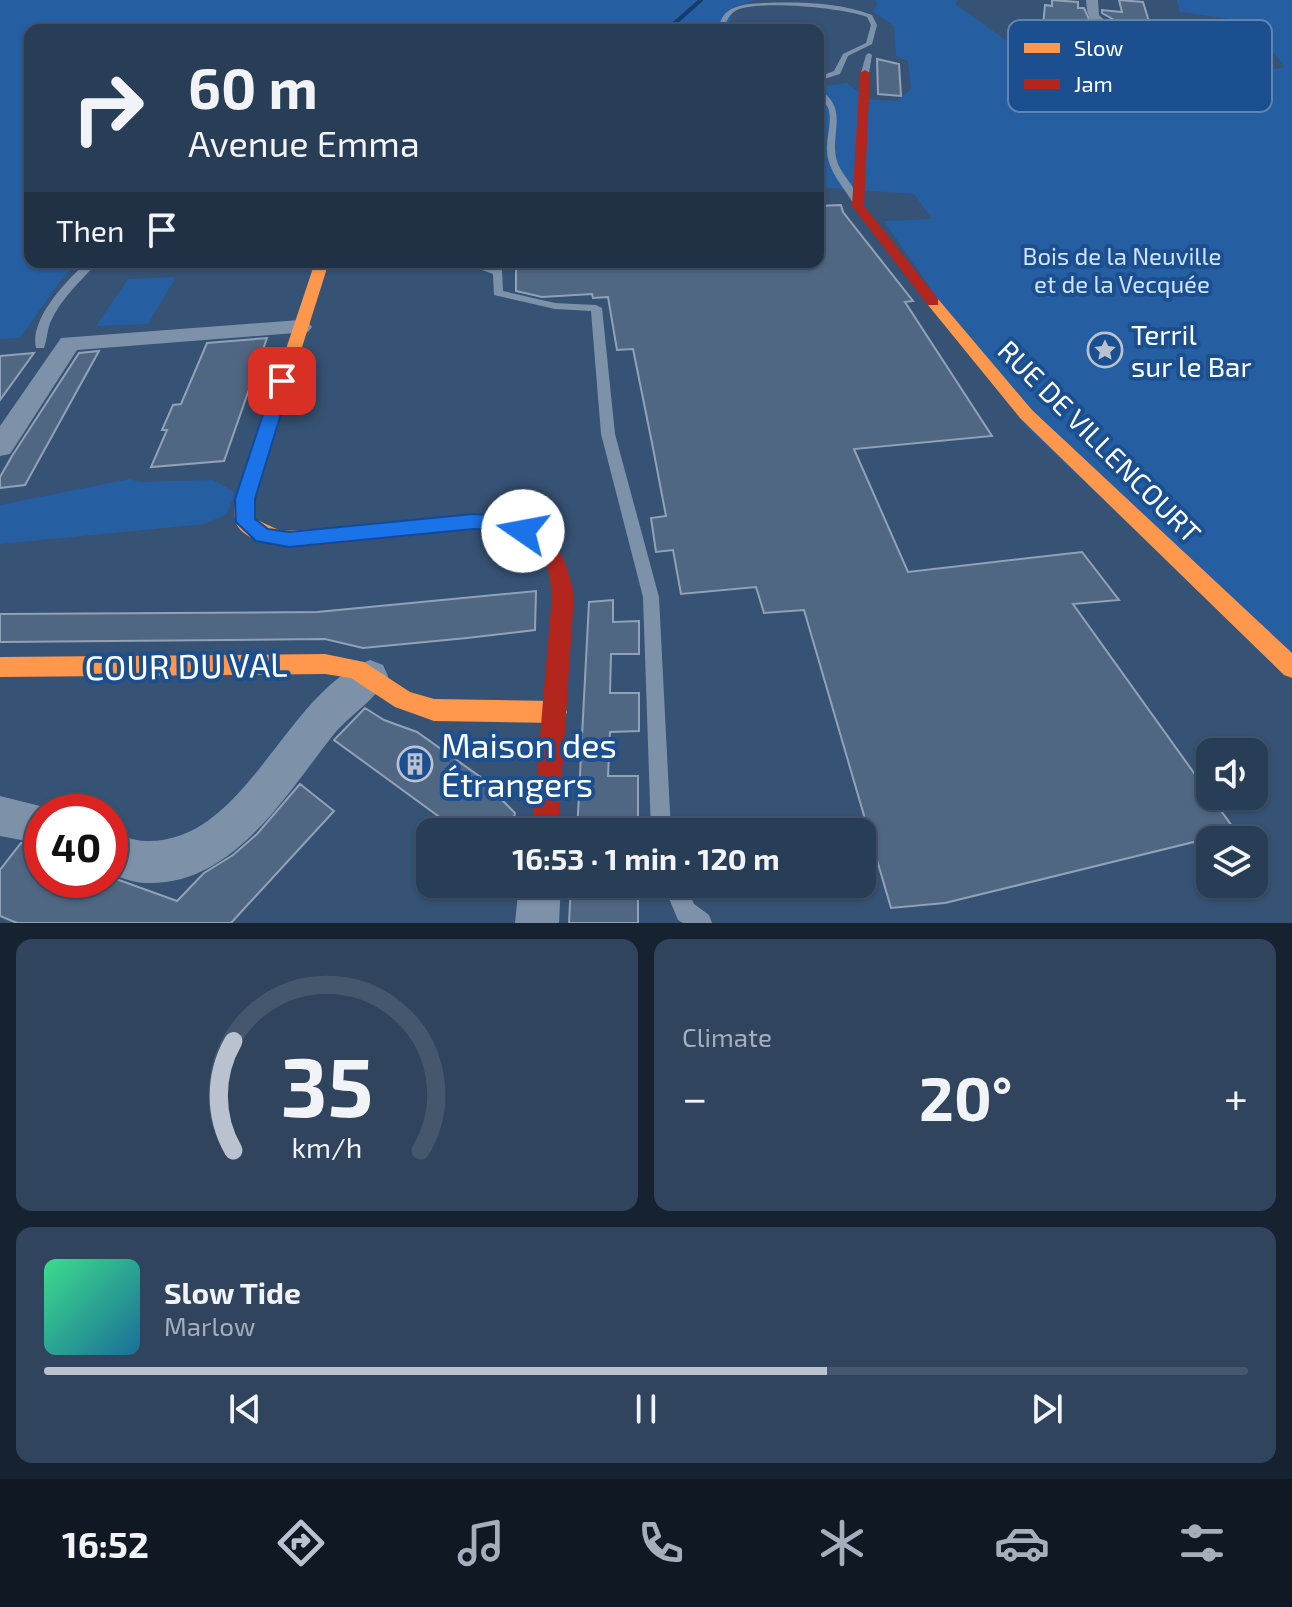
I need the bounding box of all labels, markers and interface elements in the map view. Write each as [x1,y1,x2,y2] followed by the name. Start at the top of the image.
[1008,20,1272,112] legend
[1074,34,1123,60] text: Slow
[188,53,318,120] text: 60 m
[56,56,160,160] icon: right
[1074,70,1113,96] text: Jam
[188,121,420,164] text: Avenue Emma
[140,208,184,252] icon: arrive
[56,212,124,248] text: Then
[1023,241,1221,298] park label: Bois de la Neuville et de la Vecquée
[1131,317,1252,383] place label: Terril sur le Bar
[1086,331,1124,369] place icon: Terril sur le Bar
[992,333,1208,549] street label: RUE DE VILLENCOURT
[248,347,316,415] pin
[260,359,304,403] icon: arrive
[481,489,565,573] position arrow
[84,643,288,687] street label: COUR DU VAL
[441,724,617,804] place label: Maison des Étrangers
[1196,738,1268,898] map controls
[1196,738,1268,810] button: sound
[396,745,434,783] building icon: Maison des Étrangers
[24,794,128,898] speed limit sign: 40
[1196,826,1268,898] button: layers
[512,840,780,876] text: 16:53 · 1 min · 120 m
[682,1021,772,1052] text: Climate
[280,1034,374,1134] text: 35
[919,1061,1012,1133] text: 20°
[682,1070,708,1123] text: −
[1224,1070,1248,1123] text: +
[292,1129,362,1164] text: km/h
[164,1274,301,1310] text: Slow Tide
[164,1310,255,1341] text: Marlow
[223,1387,267,1431] icon: previous
[624,1387,668,1431] icon: pause
[1025,1387,1069,1431] icon: next
[273,1515,329,1571] icon: directions
[453,1515,509,1571] icon: music
[633,1515,689,1571] icon: phone
[814,1515,870,1571] icon: climate
[994,1515,1050,1571] icon: car
[1174,1515,1230,1571] icon: filters
[62,1522,149,1565] text: 16:52

